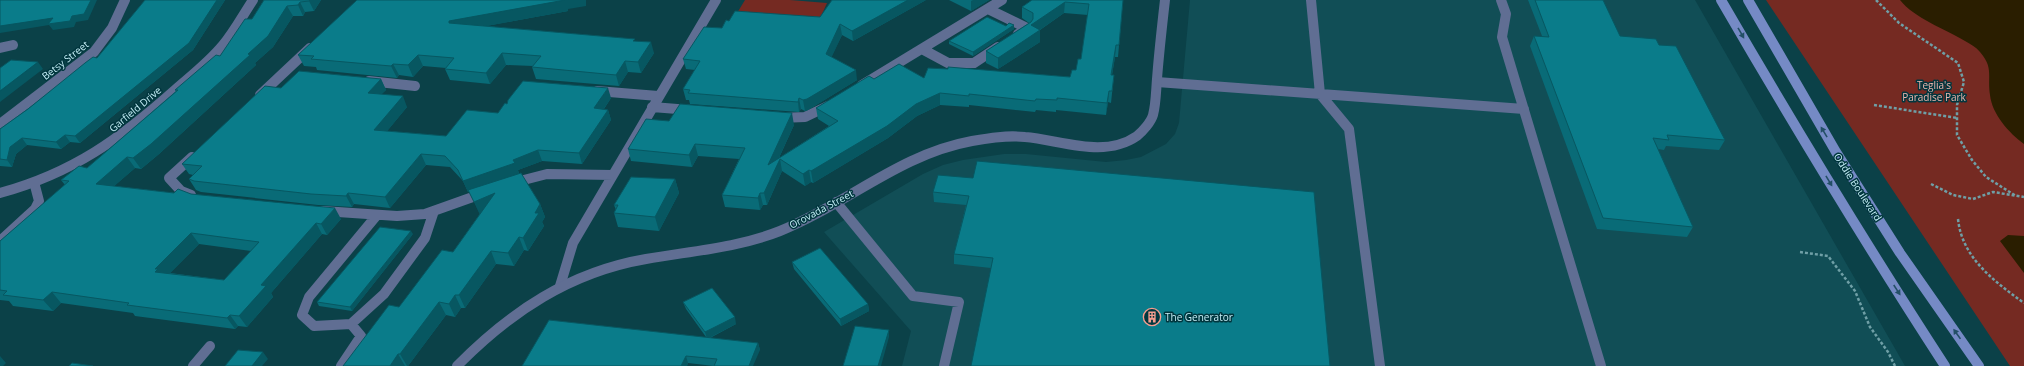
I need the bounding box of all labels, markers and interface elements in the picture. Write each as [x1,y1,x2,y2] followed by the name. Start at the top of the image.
[1737,27,1744,39] one-way arrow
[39,37,92,83] street label: Betsy Street
[1902,78,1967,104] park label: Teglia's Paradise Park
[106,83,164,135] street label: Garfield Drive
[1820,126,1827,138] one-way arrow
[1831,150,1885,224] street label: Oddie Boulevard
[1825,175,1832,187] one-way arrow
[787,186,856,232] street label: Orovada Street
[1893,285,1901,295] one-way arrow
[1142,307,1162,327] building icon: The Generator
[1165,310,1233,324] place label: The Generator
[1953,329,1961,339] one-way arrow

